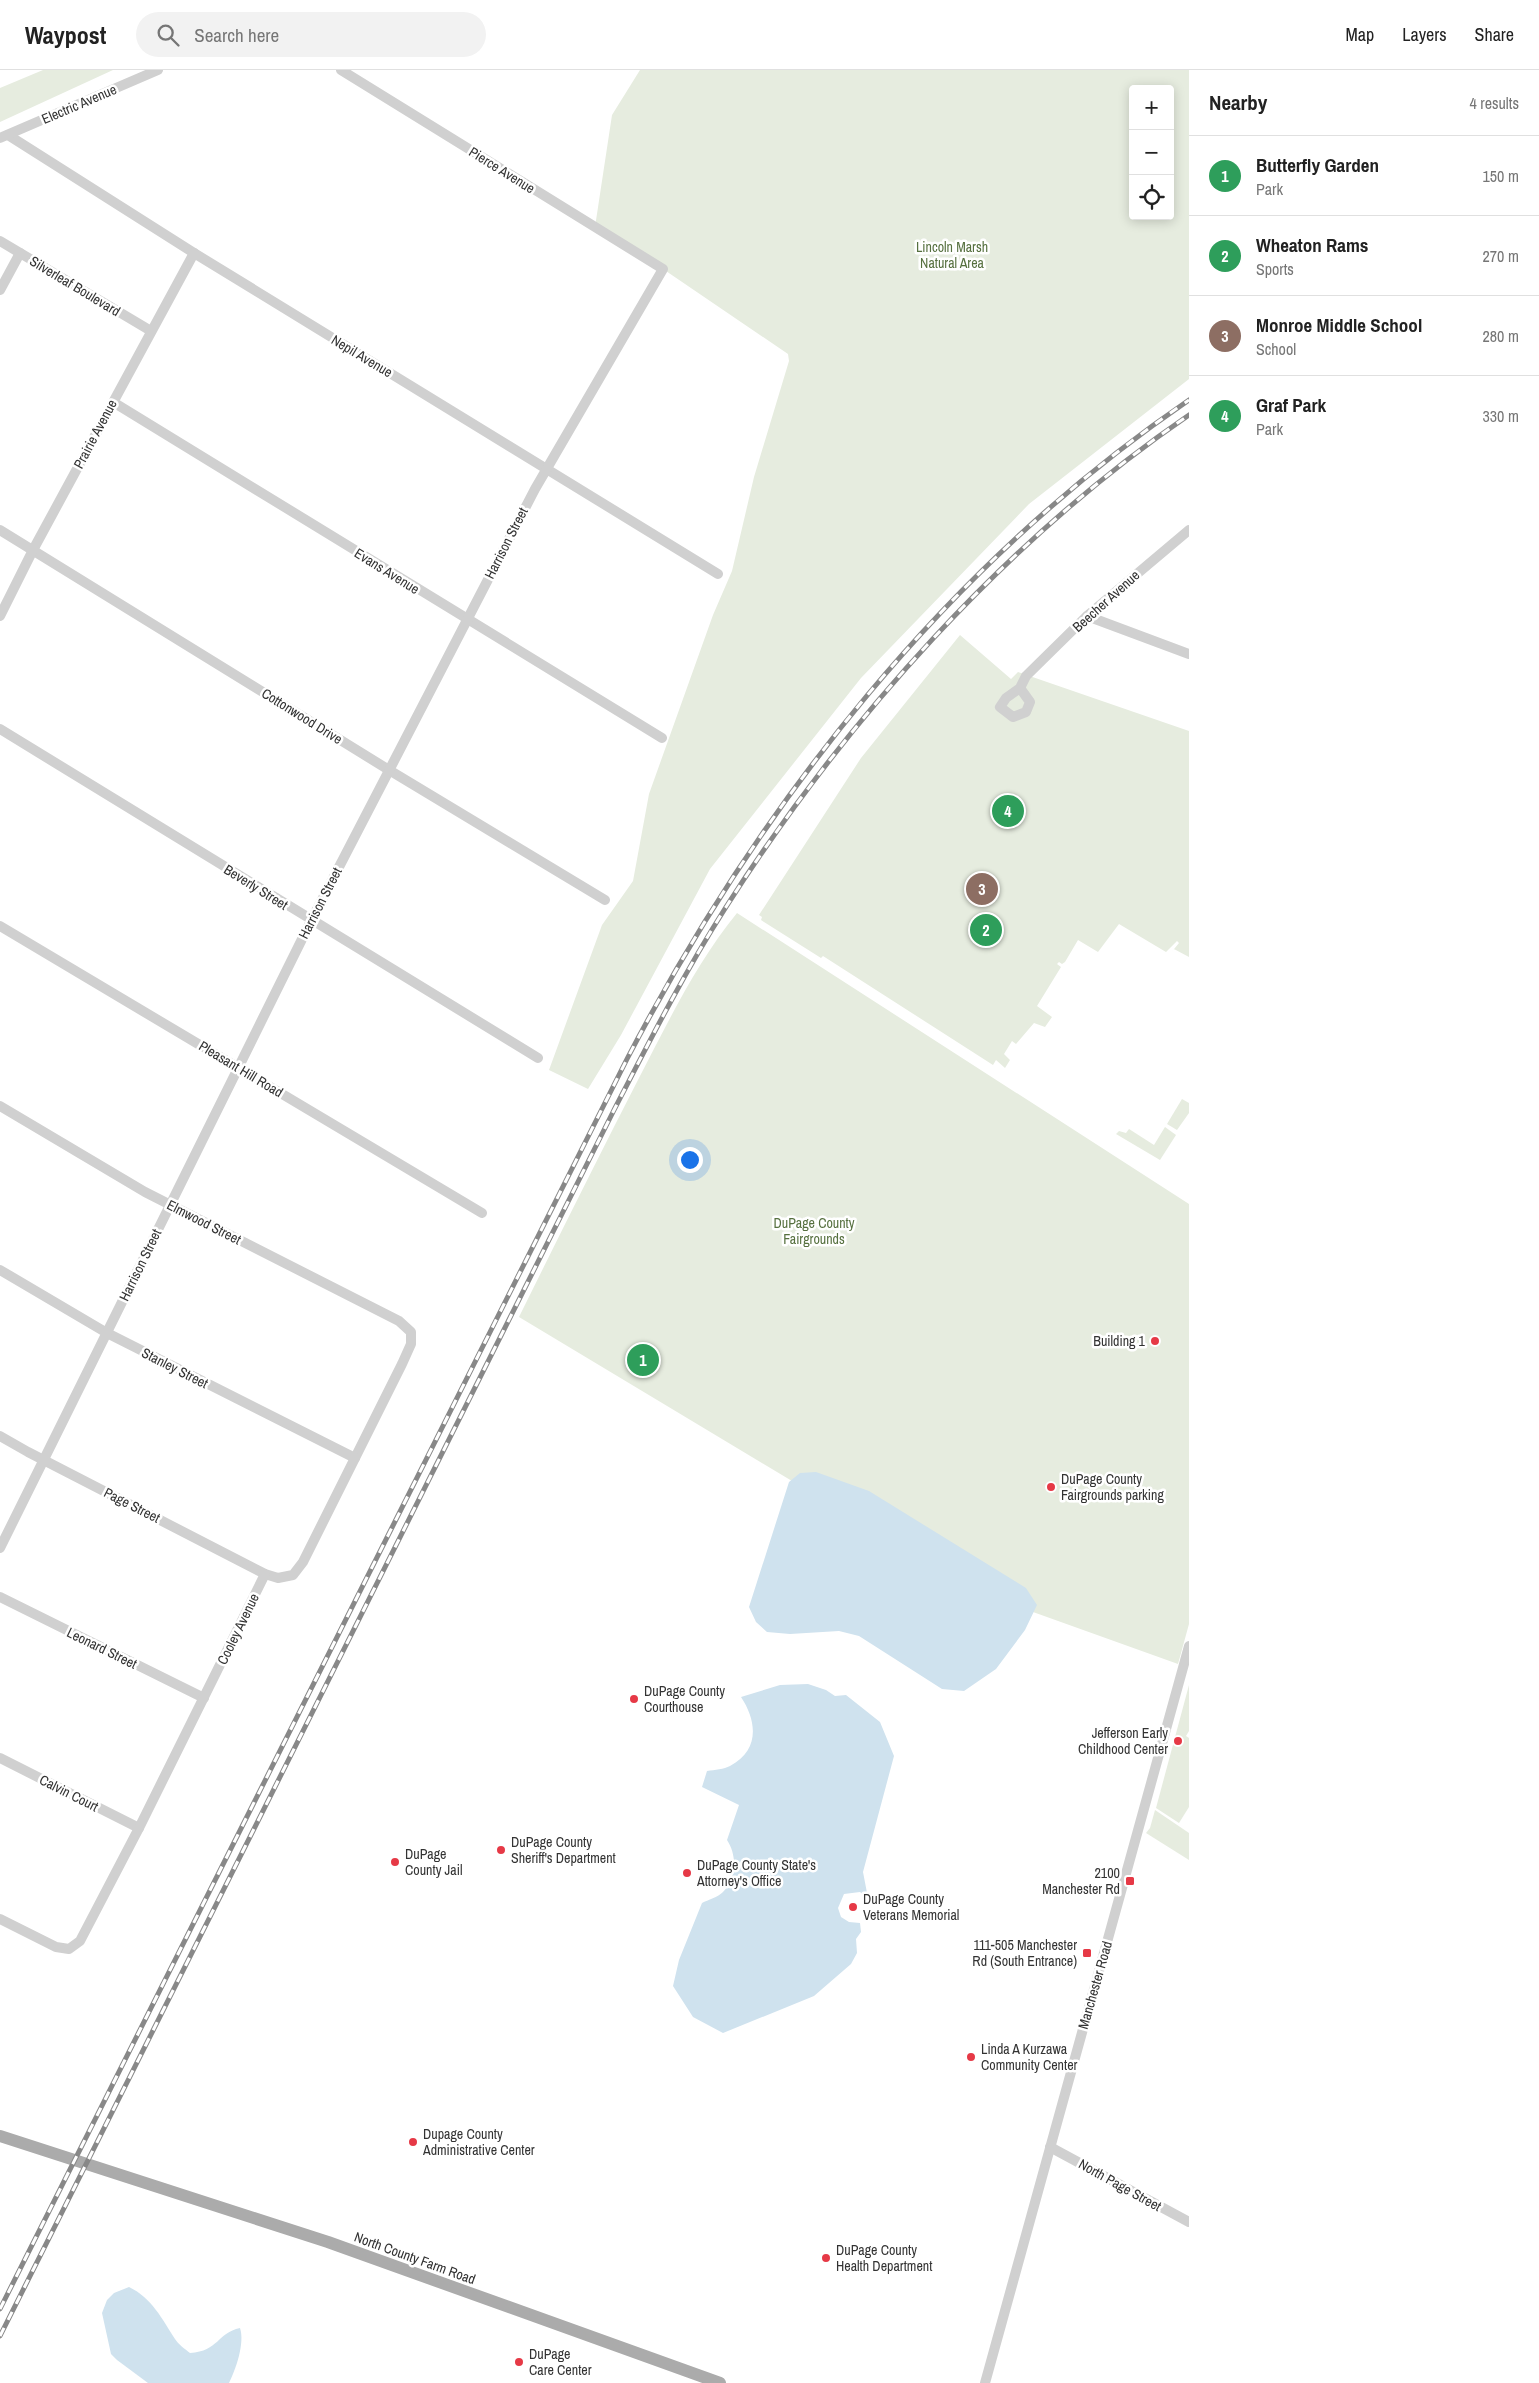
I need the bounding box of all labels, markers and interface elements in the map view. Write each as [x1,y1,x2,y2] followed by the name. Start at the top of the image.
[136,12,486,57] search box
[25,19,106,51] text: Waypost
[154,21,182,49] icon: search
[194,22,279,48] text: Search here
[1346,22,1374,47] text: Map
[1402,22,1447,47] text: Layers
[1475,22,1514,47] text: Share
[39,80,119,128] street label: Electric Avenue
[1129,85,1174,220] map controls
[1129,85,1174,130] button: +
[1209,88,1267,117] text: Nearby
[1469,92,1519,114] text: 4 results
[1129,130,1174,175] button: −
[466,143,538,197] street label: Pierce Avenue
[1256,152,1379,178] text: Butterfly Garden
[1221,165,1229,187] text: 1
[1483,165,1519,187] text: 150 m
[1129,175,1174,220] button: locate
[1256,178,1283,200] text: Park
[1256,232,1369,258] text: Wheaton Rams
[916,238,988,272] park label: Lincoln Marsh Natural Area
[1221,245,1229,267] text: 2
[1483,245,1519,267] text: 270 m
[26,252,124,320] street label: Silverleaf Boulevard
[1256,258,1294,280] text: Sports
[1256,312,1422,338] text: Monroe Middle School
[1221,325,1229,347] text: 3
[1483,325,1519,347] text: 280 m
[328,331,396,381] street label: Nepil Avenue
[1256,338,1296,360] text: School
[1256,392,1326,418] text: Graf Park
[69,396,121,472] street label: Prairie Avenue
[1221,405,1229,427] text: 4
[1483,405,1519,427] text: 330 m
[1256,418,1283,440] text: Park
[480,504,532,582] street label: Harrison Street
[351,544,423,598] street label: Evans Avenue
[1069,566,1143,636] street label: Beecher Avenue
[258,684,346,748] street label: Cottonwood Drive
[992,792,1024,830] pin: 4
[221,860,291,914] street label: Beverly Street
[294,864,346,942] street label: Harrison Street
[966,870,998,908] pin: 3
[970,911,1002,949] pin: 2
[196,1037,286,1101] street label: Pleasant Hill Road
[677,1147,703,1173] your location
[164,1196,244,1248] street label: Elmwood Street
[773,1214,855,1248] park label: DuPage County Fairgrounds
[115,1226,165,1304] street label: Harrison Street
[1093,1332,1146,1350] place label: Building 1
[1149,1335,1161,1347] marker: Building 1
[627,1341,659,1379] pin: 1
[139,1344,211,1392] street label: Stanley Street
[1061,1470,1164,1504] place label: DuPage County Fairgrounds parking
[1045,1481,1057,1493] marker: DuPage County Fairgrounds parking
[101,1483,163,1527] street label: Page Street
[213,1590,263,1668] street label: Cooley Avenue
[64,1623,140,1673] street label: Leonard Street
[644,1682,725,1716] place label: DuPage County Courthouse
[628,1693,640,1705] marker: DuPage County Courthouse
[1078,1724,1168,1758] place label: Jefferson Early Childhood Center
[1172,1735,1184,1747] marker: Jefferson Early Childhood Center
[36,1770,102,1816] street label: Calvin Court
[511,1833,616,1867] place label: DuPage County Sheriff's Department
[495,1844,507,1856] marker: DuPage County Sheriff's Department
[405,1845,462,1879] place label: DuPage County Jail
[389,1856,401,1868] marker: DuPage County Jail
[696,1856,816,1890] place label: DuPage County State's Attorney's Office
[1042,1864,1120,1898] place label: 2100 Manchester Rd
[681,1867,693,1879] marker: DuPage County State's Attorney's Office
[1124,1875,1136,1887] marker: 2100 Manchester Rd
[863,1890,959,1924] place label: DuPage County Veterans Memorial
[847,1901,859,1913] marker: DuPage County Veterans Memorial
[972,1936,1077,1970] place label: 111-505 Manchester Rd (South Entrance)
[1074,1939,1116,2031] street label: Manchester Road
[1081,1947,1093,1959] marker: 111-505 Manchester Rd (South Entrance)
[981,2040,1078,2074] place label: Linda A Kurzawa Community Center
[965,2051,977,2063] marker: Linda A Kurzawa Community Center
[422,2125,535,2159] place label: Dupage County Administrative Center
[407,2136,419,2148] marker: Dupage County Administrative Center
[1075,2155,1165,2215] street label: North Page Street
[352,2228,478,2288] street label: North County Farm Road
[836,2241,932,2275] place label: DuPage County Health Department
[820,2252,832,2264] marker: DuPage County Health Department
[529,2345,592,2379] place label: DuPage Care Center
[513,2356,525,2368] marker: DuPage Care Center

